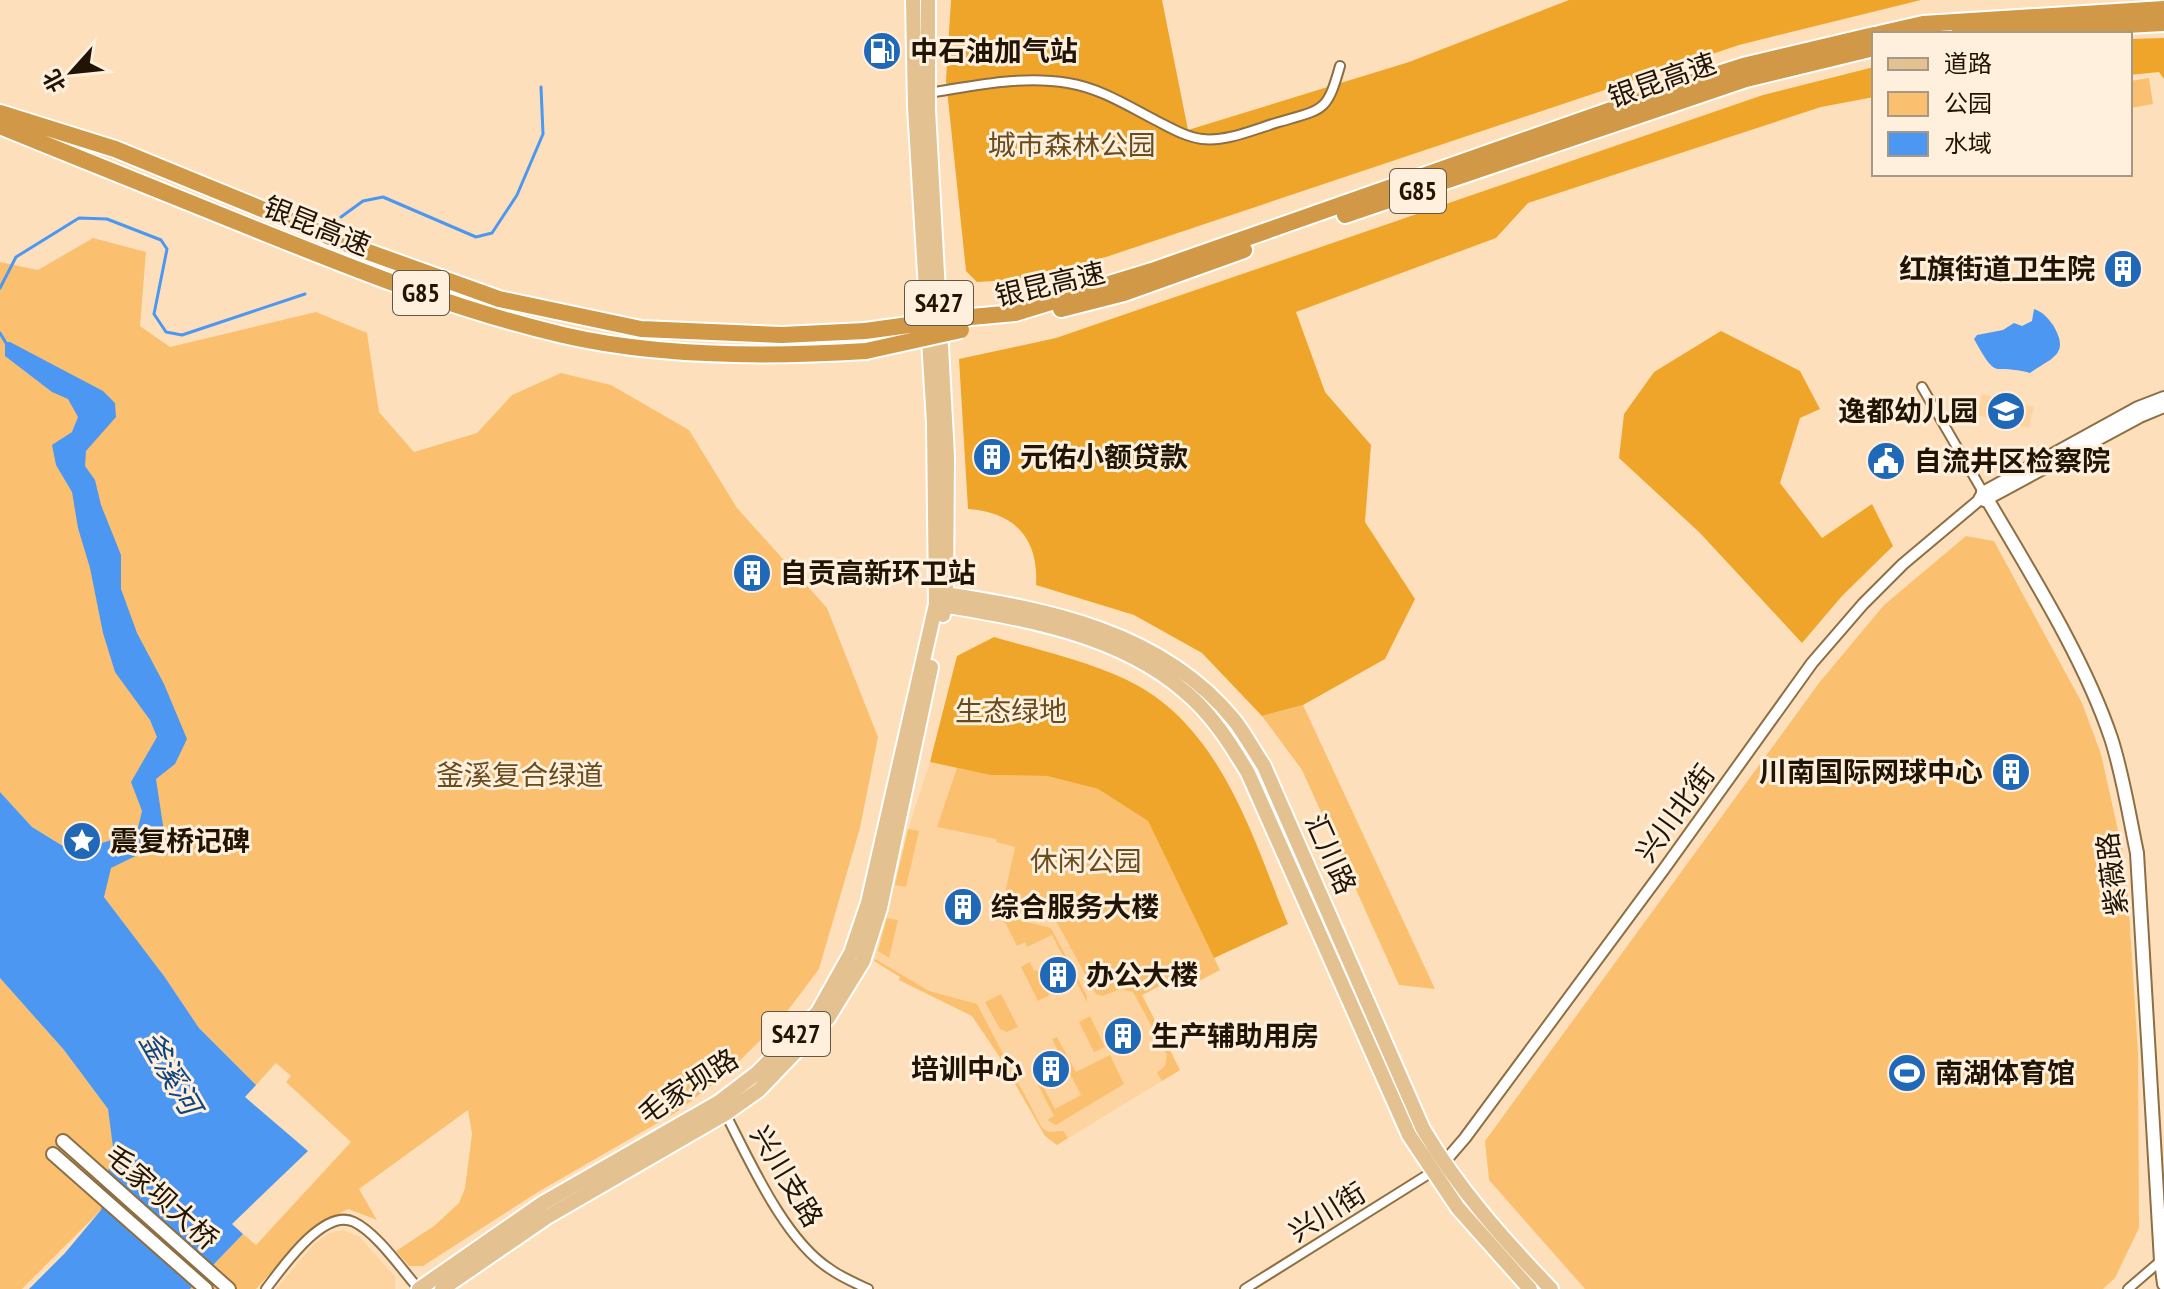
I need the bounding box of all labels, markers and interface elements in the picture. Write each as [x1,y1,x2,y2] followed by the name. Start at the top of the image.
[861,30,903,72] fuel station icon: 中石油加气站
[32,32,112,112] north arrow
[910,32,1078,69] place label: 中石油加气站
[1872,32,2132,176] legend
[1603,44,1721,115] street label: 银昆高速
[1944,48,1992,79] text: 道路
[37,65,72,97] text: 北
[1944,88,1992,119] text: 公园
[988,126,1156,163] park label: 城市森林公园
[1944,128,1992,159] text: 水域
[1390,169,1446,213] road number: G85
[258,187,376,264] street label: 银昆高速
[2102,248,2144,290] building icon: 红旗街道卫生院
[1899,250,2095,287] place label: 红旗街道卫生院
[991,253,1109,314] street label: 银昆高速
[393,271,449,315] road number: G85
[905,281,973,325] road number: S427
[1985,390,2027,432] school or university icon: 逸都幼儿园
[1838,392,1978,429] place label: 逸都幼儿园
[971,436,1013,478] building icon: 元佑小额贷款
[1020,438,1188,475] place label: 元佑小额贷款
[1865,440,1907,482] public building icon: 自流井区检察院
[1914,442,2110,479] place label: 自流井区检察院
[731,552,773,594] building icon: 自贡高新环卫站
[780,554,976,591] place label: 自贡高新环卫站
[955,692,1067,729] park label: 生态绿地
[1990,751,2032,793] building icon: 川南国际网球中心
[1759,753,1983,790] place label: 川南国际网球中心
[436,756,604,793] park label: 釜溪复合绿道
[1627,757,1722,869] street label: 兴川北街
[1297,808,1365,900] street label: 汇川路
[61,820,103,862] place icon: 震复桥记碑
[110,822,250,859] place label: 震复桥记碑
[2088,830,2135,918] street label: 紫薇路
[1030,842,1142,879] park label: 休闲公园
[942,886,984,928] building icon: 综合服务大楼
[991,888,1159,925] place label: 综合服务大楼
[1037,954,1079,996] building icon: 办公大楼
[1086,956,1198,993] place label: 办公大楼
[762,1012,830,1056] road number: S427
[1102,1015,1144,1057] building icon: 生产辅助用房
[1151,1017,1319,1054] place label: 生产辅助用房
[132,1024,213,1125] water label: 釜溪河
[631,1040,745,1132] street label: 毛家坝路
[1030,1048,1072,1090] building icon: 培训中心
[911,1050,1023,1087] place label: 培训中心
[1886,1052,1928,1094] sports icon: 南湖体育馆
[1935,1054,2075,1091] place label: 南湖体育馆
[743,1118,832,1233] street label: 兴川支路
[98,1136,227,1257] street label: 毛家坝大桥
[1281,1174,1372,1250] street label: 兴川街

